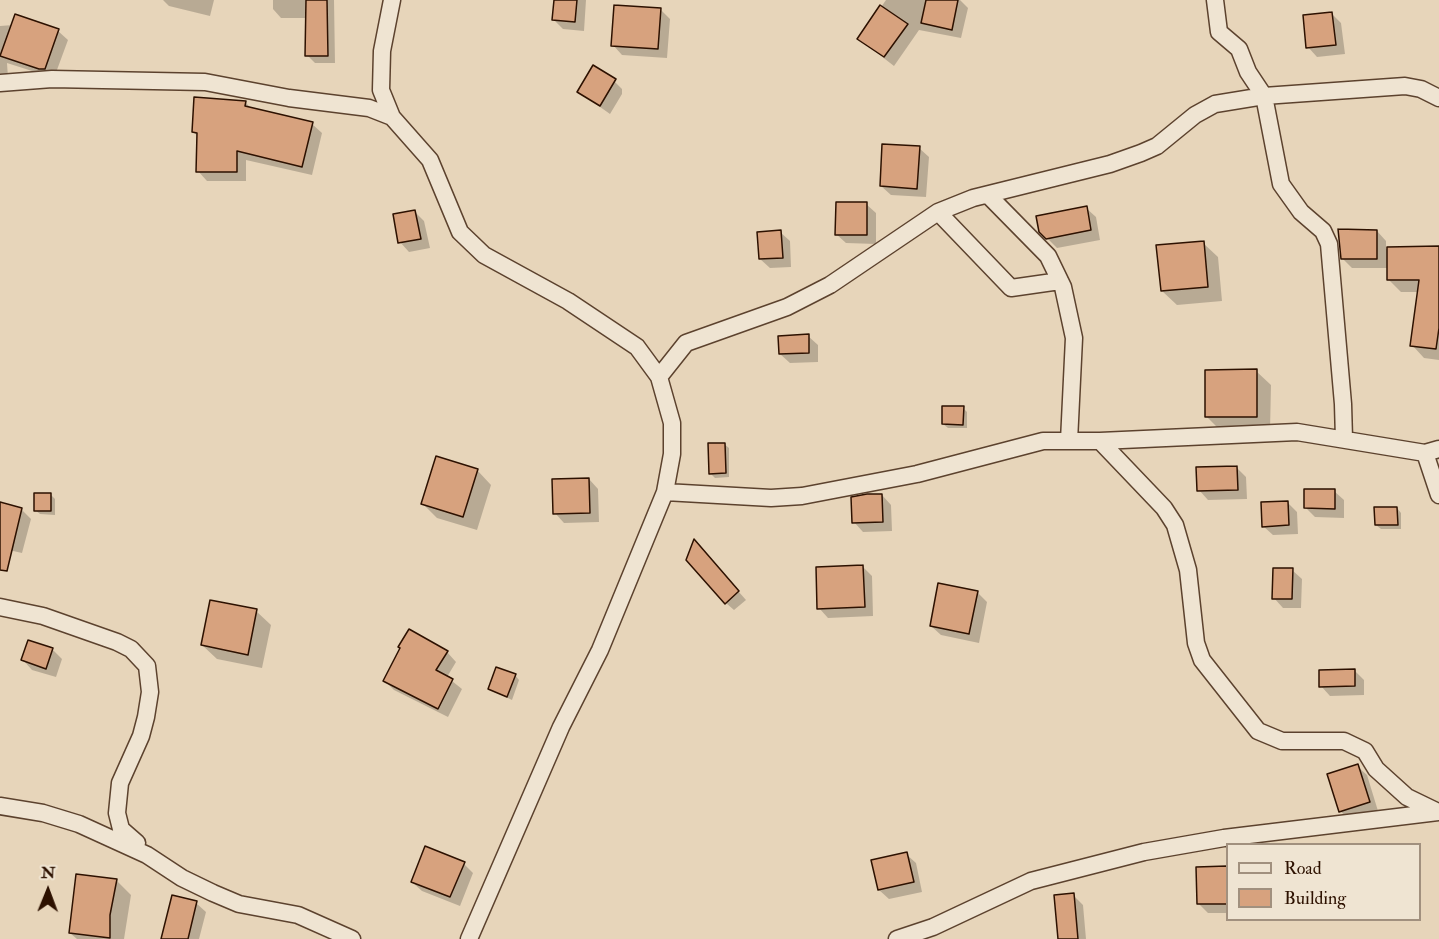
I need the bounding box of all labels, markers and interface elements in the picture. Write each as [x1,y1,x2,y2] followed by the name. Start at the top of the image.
[1226,843,1421,921] legend
[1284,857,1322,880] text: Road
[18,861,78,921] north arrow
[41,863,56,883] text: N
[1284,887,1346,910] text: Building

